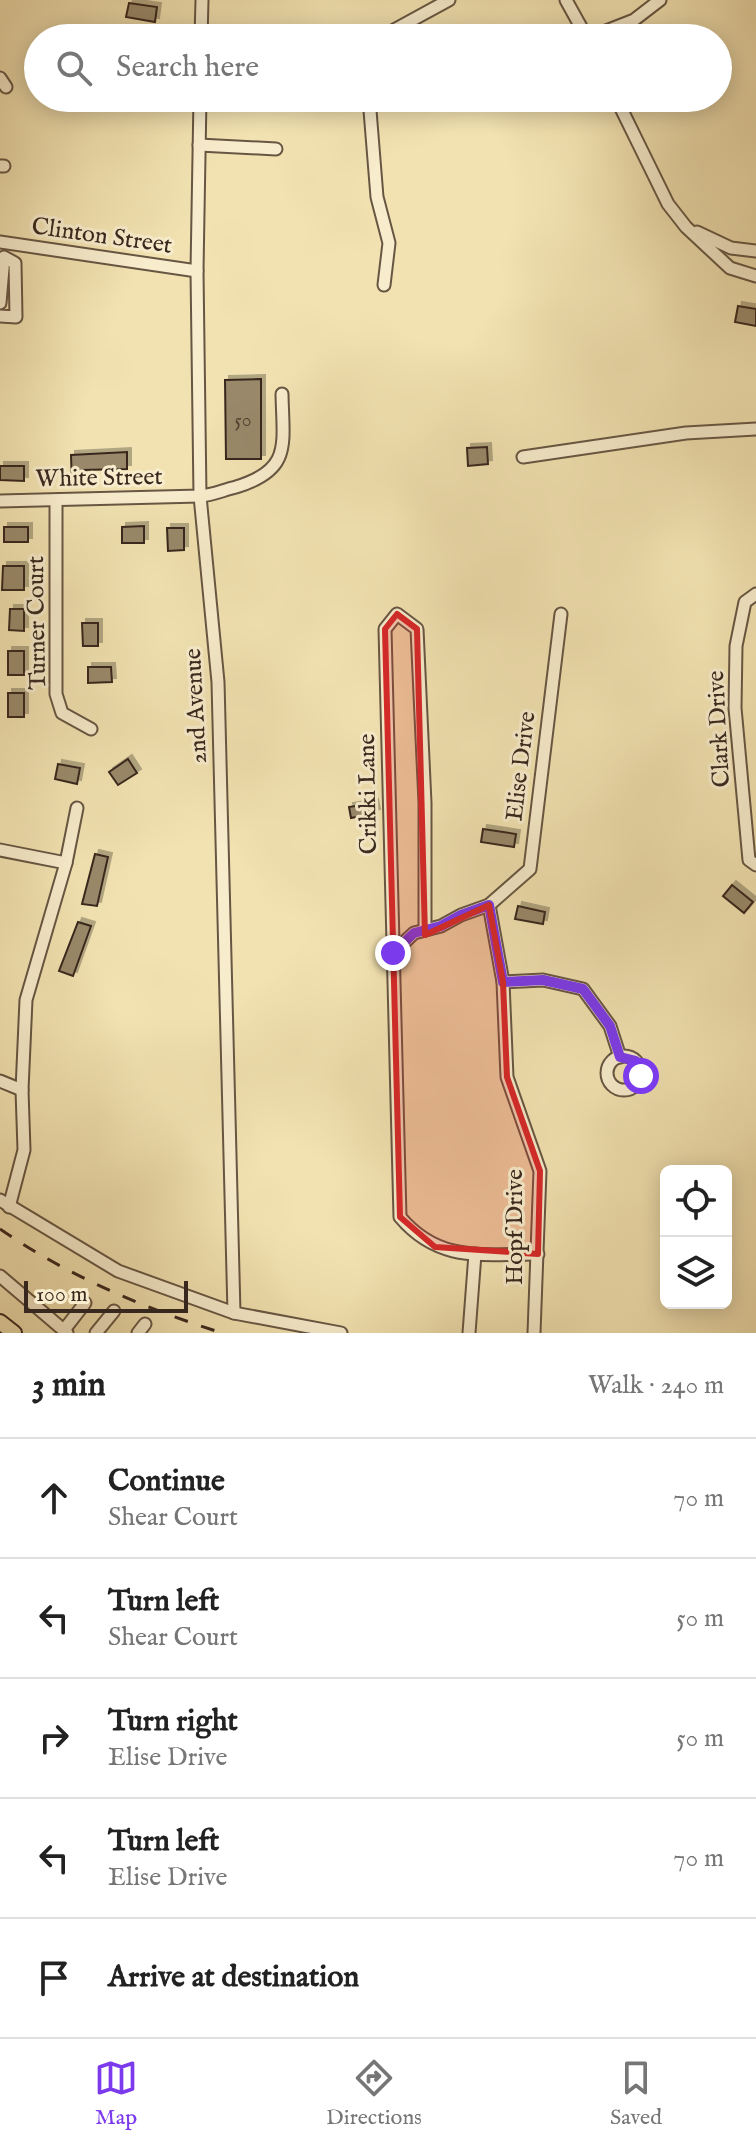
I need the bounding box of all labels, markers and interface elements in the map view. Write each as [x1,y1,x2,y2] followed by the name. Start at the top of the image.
[24,24,732,112] search box
[52,46,96,90] icon: search
[116,49,259,87] text: Search here
[30,211,174,262] street label: Clinton Street
[235,408,252,433] house number: 50
[35,462,163,495] street label: White Street
[21,556,54,690] street label: Turner Court
[178,647,215,764] street label: 2nd Avenue
[701,670,738,788] street label: Clark Drive
[499,710,544,823] street label: Elise Drive
[352,733,385,855] street label: Crikki Lane
[375,935,411,971] route end
[623,1058,659,1094] route start
[660,1165,732,1309] map controls
[660,1165,732,1237] button: locate
[500,1169,531,1285] street label: Hopf Drive
[660,1237,732,1309] button: layers
[24,1277,188,1313] scale bar
[36,1281,88,1309] text: 100 m
[32,1364,106,1407] text: 3 min
[588,1369,724,1402] text: Walk · 240 m
[108,1463,225,1501] text: Continue
[32,1476,76,1520] icon: ahead
[673,1482,724,1515] text: 70 m
[108,1501,238,1534] text: Shear Court
[108,1583,219,1621] text: Turn left
[32,1596,76,1640] icon: left
[676,1602,724,1635] text: 50 m
[108,1621,238,1654] text: Shear Court
[108,1703,238,1741] text: Turn right
[32,1716,76,1760] icon: right
[676,1722,724,1755] text: 50 m
[108,1741,227,1774] text: Elise Drive
[108,1823,219,1861] text: Turn left
[32,1836,76,1880] icon: left
[673,1842,724,1875] text: 70 m
[108,1861,227,1894] text: Elise Drive
[32,1956,76,2000] icon: arrive
[108,1959,359,1997] text: Arrive at destination
[94,2056,138,2132] tab: Map
[326,2056,422,2132] tab: Directions
[610,2056,662,2132] tab: Saved

